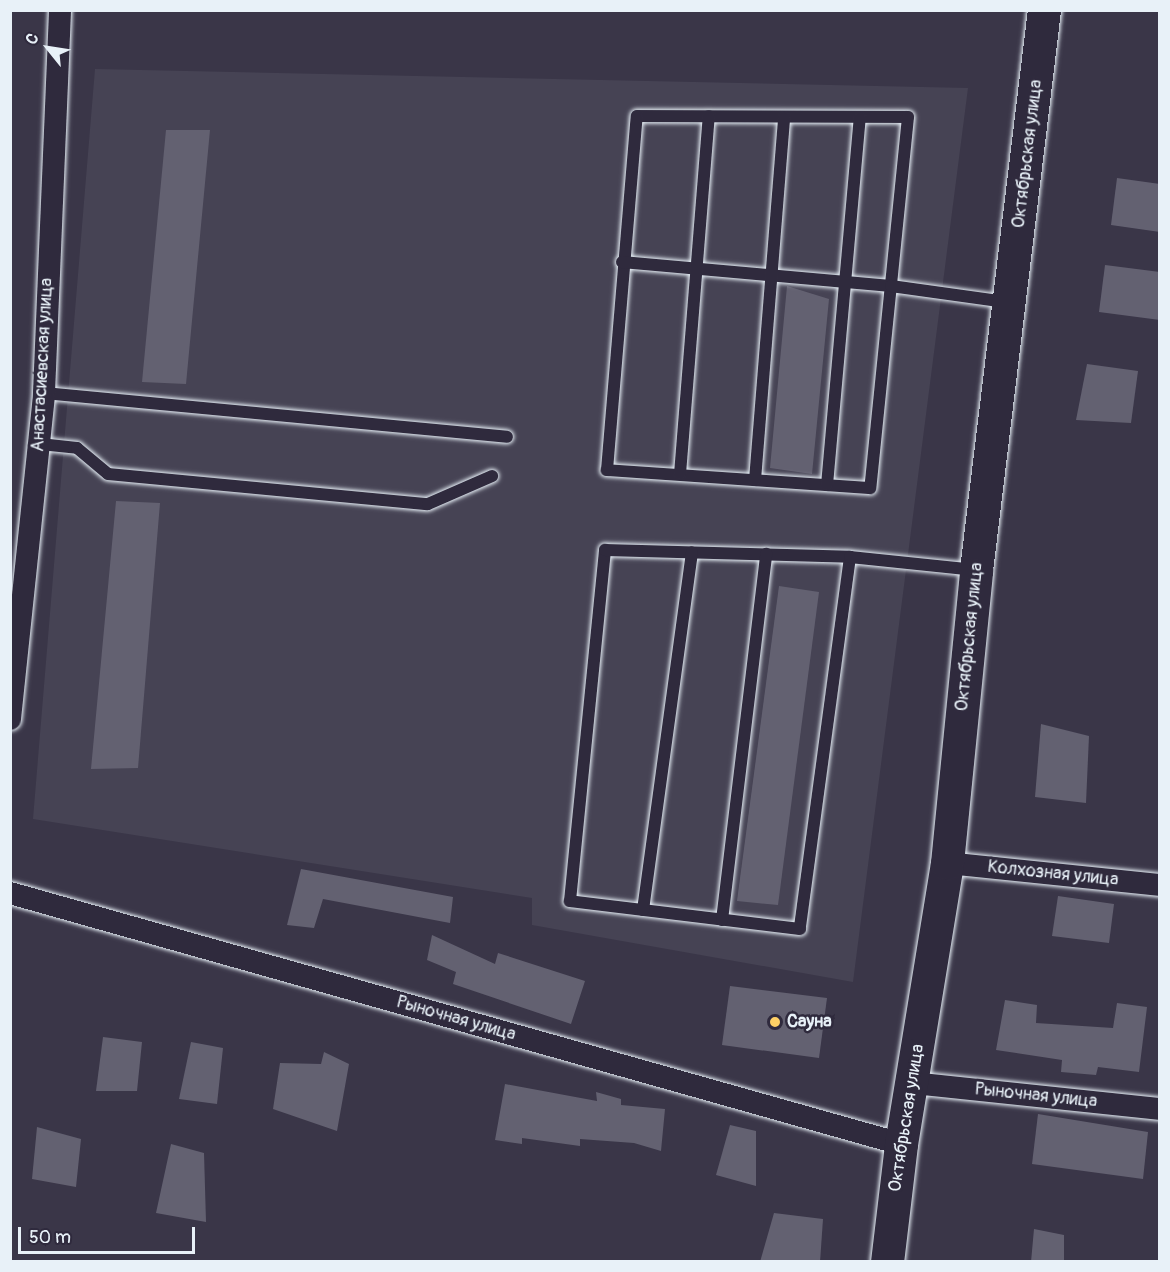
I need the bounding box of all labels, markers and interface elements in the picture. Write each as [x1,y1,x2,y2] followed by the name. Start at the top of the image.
[18,18,78,78] north arrow
[21,30,44,48] text: С
[1008,79,1048,229] street label: Октябрьская улица
[28,278,58,452] street label: Анастасиевская улица
[951,562,989,712] street label: Октябрьская улица
[987,856,1119,892] street label: Колхозная улица
[394,992,518,1046] street label: Рыночная улица
[787,1011,832,1033] place label: Сауна
[768,1015,782,1029] marker: Сауна
[885,1043,929,1193] street label: Октябрьская улица
[974,1079,1098,1113] street label: Рыночная улица
[21,1215,198,1253] scale bar
[29,1226,71,1249] text: 50 m

